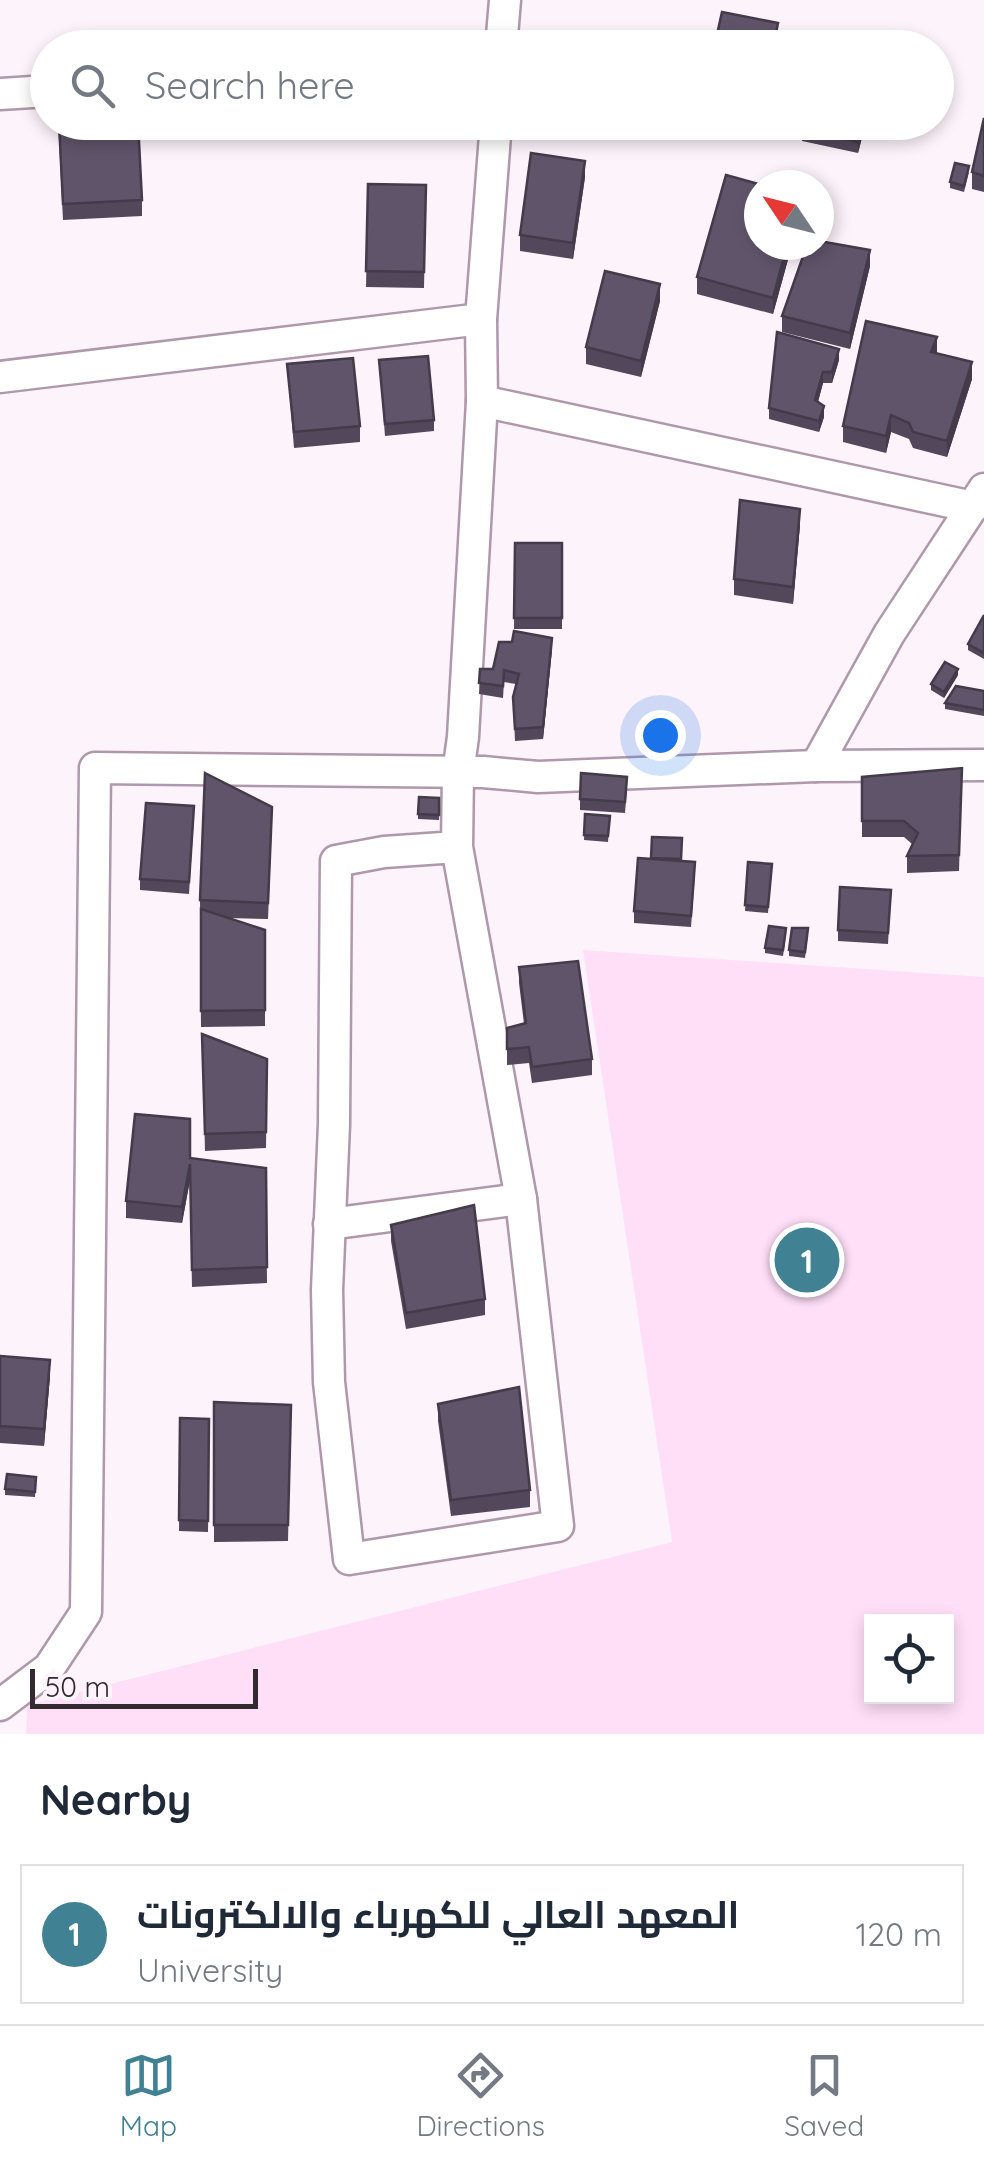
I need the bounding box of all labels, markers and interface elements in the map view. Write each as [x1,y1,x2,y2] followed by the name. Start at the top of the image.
[30,30,954,140] search box
[65,58,120,113] icon: search
[145,61,355,109] text: Search here
[744,170,834,260] north arrow
[635,710,686,761] your location
[774,1222,840,1298] pin: 1
[864,1614,954,1704] map controls
[864,1614,954,1704] button: locate
[30,1664,258,1708] scale bar
[45,1669,110,1704] text: 50 m
[40,1773,191,1826] text: Nearby
[137,1890,739,1938] text: المعهد العالي للكهرباء والالكترونات
[68,1914,81,1954] text: 1
[855,1914,942,1954] text: 120 m
[137,1950,283,1990] text: University
[120,2048,177,2143] tab: Map
[416,2048,545,2143] tab: Directions
[784,2048,864,2143] tab: Saved

